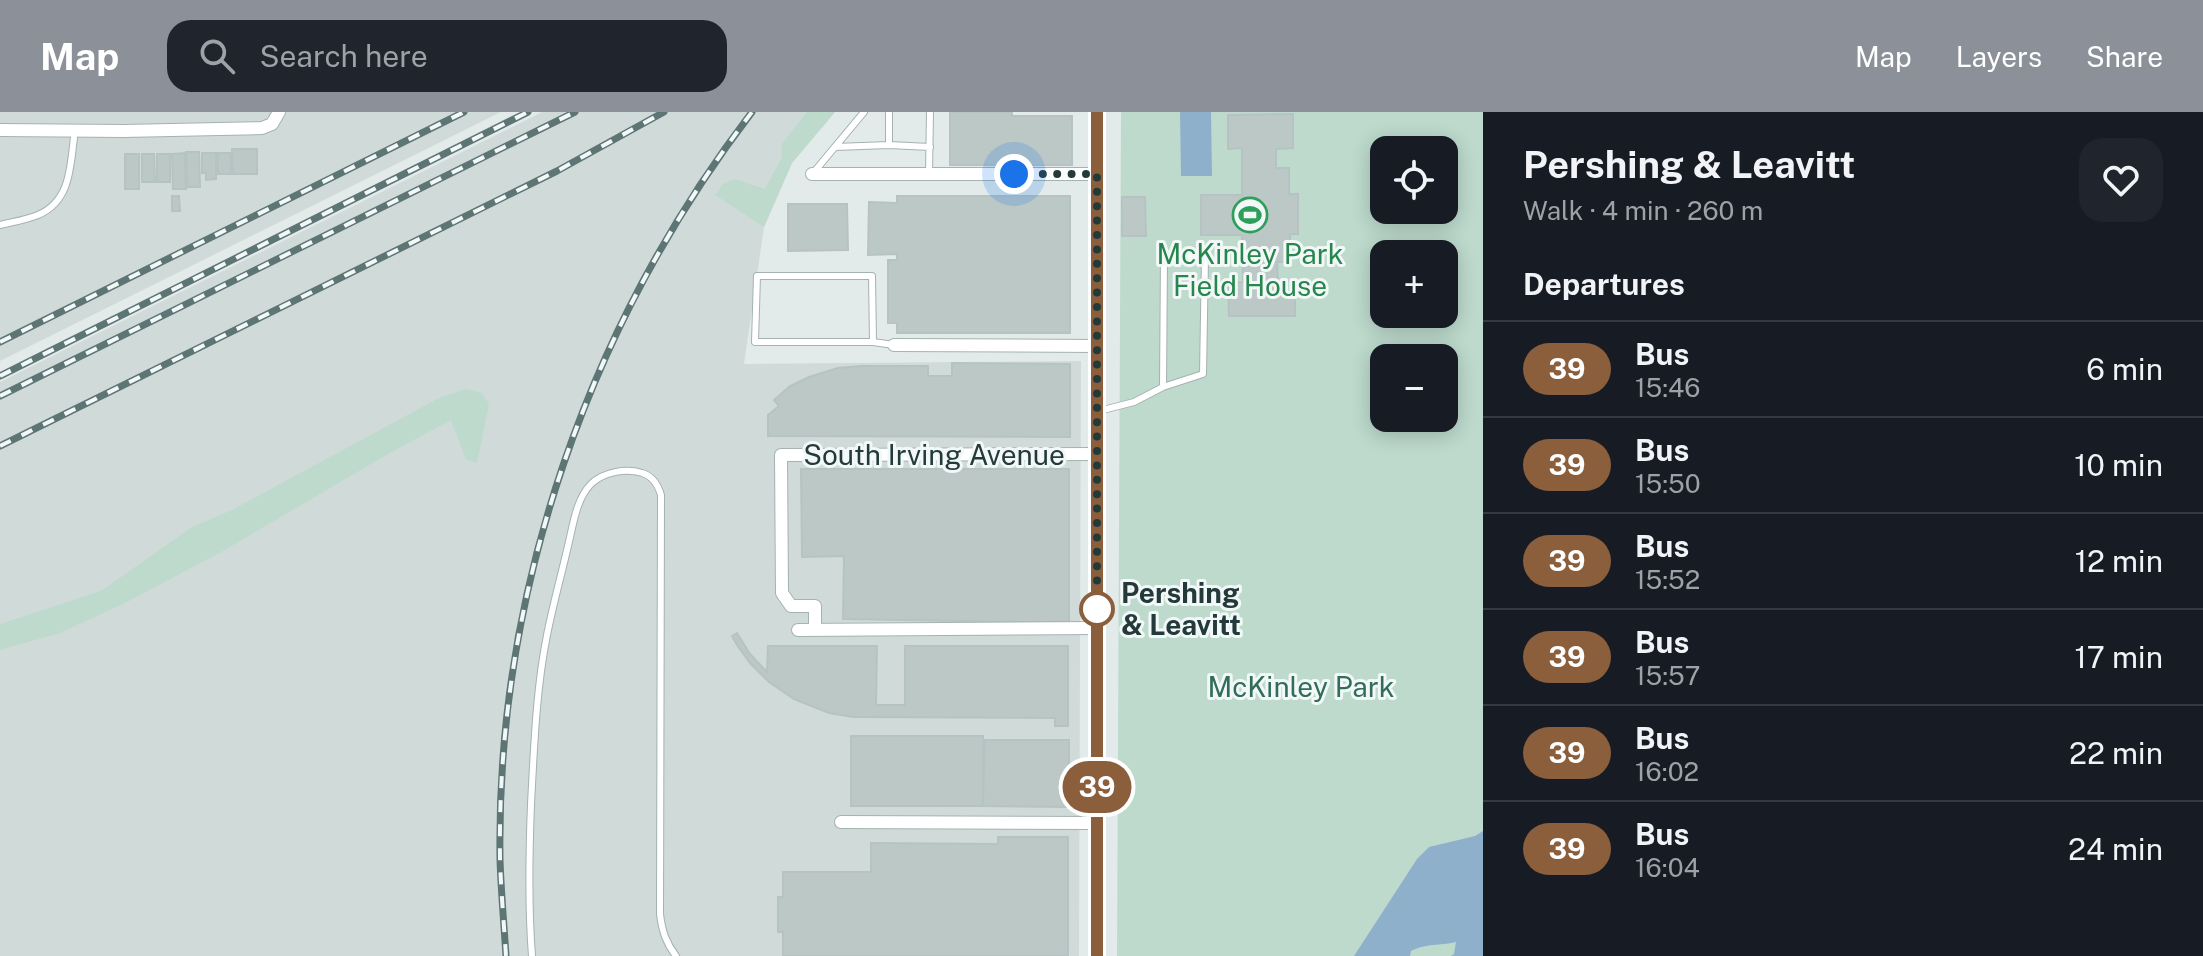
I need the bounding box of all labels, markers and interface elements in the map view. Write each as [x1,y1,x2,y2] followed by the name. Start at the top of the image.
[167,20,727,92] search box
[40,34,119,79] text: Map
[195,34,239,78] icon: search
[259,38,428,74] text: Search here
[1855,40,1912,73] text: Map
[1956,40,2042,73] text: Layers
[2086,40,2163,73] text: Share
[1370,136,1458,432] map controls
[1370,136,1458,224] button: locate
[2079,138,2163,222] button: heart
[1523,142,1855,187] text: Pershing & Leavitt
[994,154,1034,194] your location
[1523,195,1763,226] text: Walk · 4 min · 260 m
[1231,196,1269,234] sports icon: McKinley Park Field House
[1157,237,1343,302] place label: McKinley Park Field House
[1370,240,1458,328] button: +
[1523,266,1685,302] text: Departures
[1635,336,1689,372] text: Bus
[1370,344,1458,432] button: −
[2086,351,2163,387] text: 6 min
[1549,352,1585,385] text: 39
[1635,372,1700,403] text: 15:46
[1635,432,1689,468] text: Bus
[803,438,1065,471] street label: South Irving Avenue
[2074,447,2163,483] text: 10 min
[1549,448,1585,481] text: 39
[1635,468,1701,499] text: 15:50
[1635,528,1689,564] text: Bus
[2075,543,2163,579] text: 12 min
[1549,544,1585,577] text: 39
[1635,564,1700,595] text: 15:52
[1121,576,1241,641] place label: Pershing & Leavitt
[1080,592,1114,626] marker: Pershing & Leavitt
[1635,624,1689,660] text: Bus
[2075,639,2163,675] text: 17 min
[1549,640,1585,673] text: 39
[1635,660,1700,691] text: 15:57
[1208,670,1394,703] park label: McKinley Park
[1635,720,1689,756] text: Bus
[2069,735,2163,771] text: 22 min
[1549,736,1585,769] text: 39
[1635,756,1699,787] text: 16:02
[1061,761,1133,813] line badge: 39
[1079,770,1115,803] text: 39
[1635,816,1689,852] text: Bus
[2068,831,2163,867] text: 24 min
[1549,832,1585,865] text: 39
[1635,852,1700,883] text: 16:04

